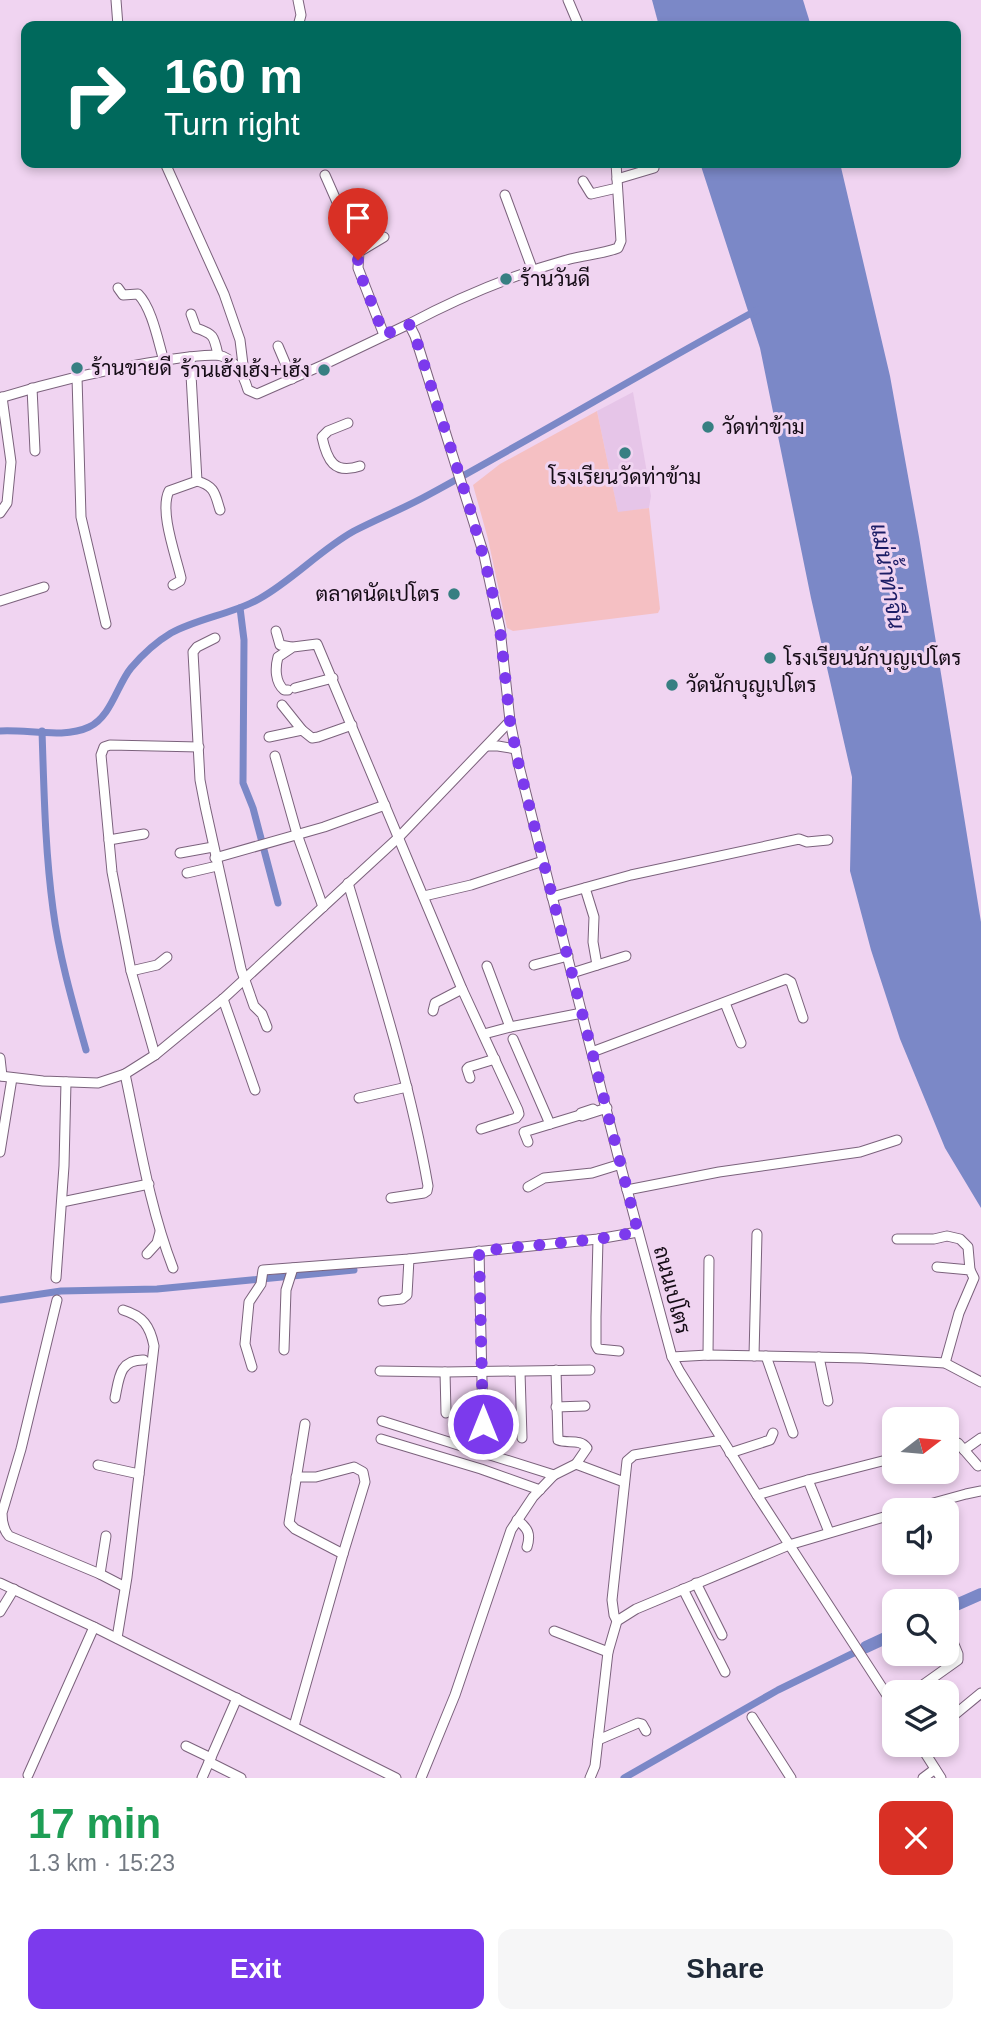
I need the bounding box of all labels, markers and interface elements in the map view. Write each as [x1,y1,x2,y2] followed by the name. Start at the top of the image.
[49,49,140,140] icon: right
[164,49,303,103] text: 160 m
[164,106,300,142] text: Turn right
[328,188,388,260] pin
[339,199,377,237] icon: arrive
[520,266,590,290] place label: ร้านวันดี
[498,271,514,287] marker: ร้านวันดี
[91,355,172,379] place label: ร้านขายดี
[180,358,310,381] place label: ร้านเฮ้งเฮ้ง+เฮ้ง
[69,360,85,376] marker: ร้านขายดี
[316,362,332,378] marker: ร้านเฮ้งเฮ้ง+เฮ้ง
[722,415,805,438] place label: วัดท่าข้าม
[700,419,716,435] marker: วัดท่าข้าม
[617,445,633,461] marker: โรงเรียนวัดท่าข้าม
[548,464,701,488] place label: โรงเรียนวัดท่าข้าม
[866,520,917,631] water label: แม่น้ำท่าจีน
[316,581,440,605] place label: ตลาดนัดเปโตร
[446,586,462,602] marker: ตลาดนัดเปโตร
[783,645,961,672] place label: โรงเรียนนักบุญเปโตร
[762,650,778,666] marker: โรงเรียนนักบุญเปโตร
[686,672,817,699] place label: วัดนักบุญเปโตร
[664,677,680,693] marker: วัดนักบุญเปโตร
[650,1243,696,1336] street label: ถนนเปโตร
[446,1387,520,1461] position arrow
[882,1407,959,1484] north arrow
[882,1407,959,1757] map controls
[882,1498,959,1575] button: sound
[882,1589,959,1666] button: search
[882,1680,959,1757] button: layers
[28,1800,161,1847] text: 17 min
[879,1801,953,1875] button: close
[28,1850,175,1876] text: 1.3 km · 15:23
[28,1929,484,2009] button: Exit
[498,1929,953,2009] button: Share

